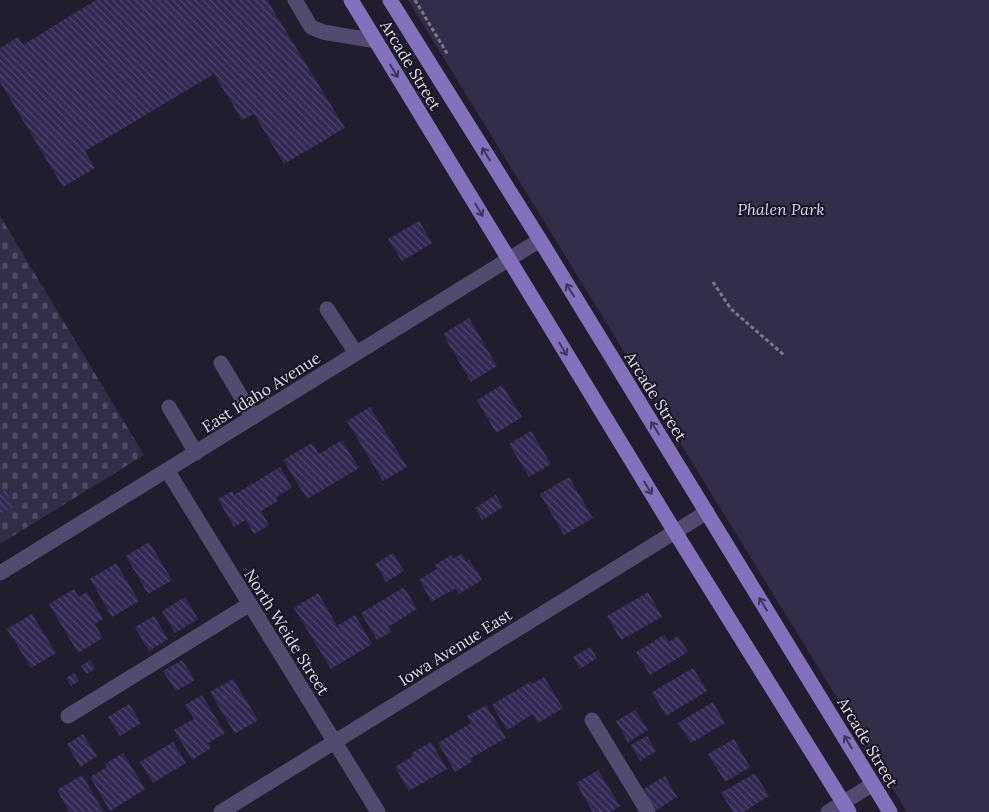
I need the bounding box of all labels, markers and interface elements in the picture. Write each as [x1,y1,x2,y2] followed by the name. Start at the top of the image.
[376,16,446,114] street label: Arcade Street
[390,64,400,78] one-way arrow
[481,148,491,162] one-way arrow
[737,199,825,219] park label: Phalen Park
[474,203,484,217] one-way arrow
[565,283,575,297] one-way arrow
[559,342,569,356] one-way arrow
[198,347,324,437] street label: East Idaho Avenue
[620,347,692,445] street label: Arcade Street
[650,422,660,436] one-way arrow
[643,480,653,494] one-way arrow
[240,565,334,699] street label: North Weide Street
[758,597,768,611] one-way arrow
[395,604,516,690] street label: Iowa Avenue East
[833,693,903,791] street label: Arcade Street
[842,736,852,750] one-way arrow

